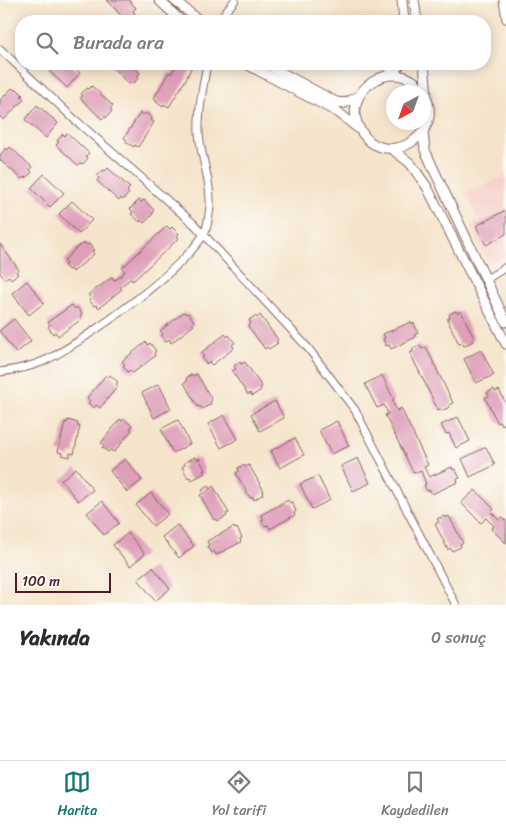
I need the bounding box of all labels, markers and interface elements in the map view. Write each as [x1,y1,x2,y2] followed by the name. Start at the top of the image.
[15,15,491,70] search box
[73,26,164,59] text: Burada ara
[33,29,61,57] icon: search
[386,85,431,130] north arrow
[22,569,60,594] text: 100 m
[15,570,111,593] scale bar
[20,619,90,657] text: Yakında
[431,623,486,652] text: 0 sonuç
[57,768,97,823] tab: Harita
[212,768,266,823] tab: Yol tarifi
[381,768,449,823] tab: Kaydedilen

